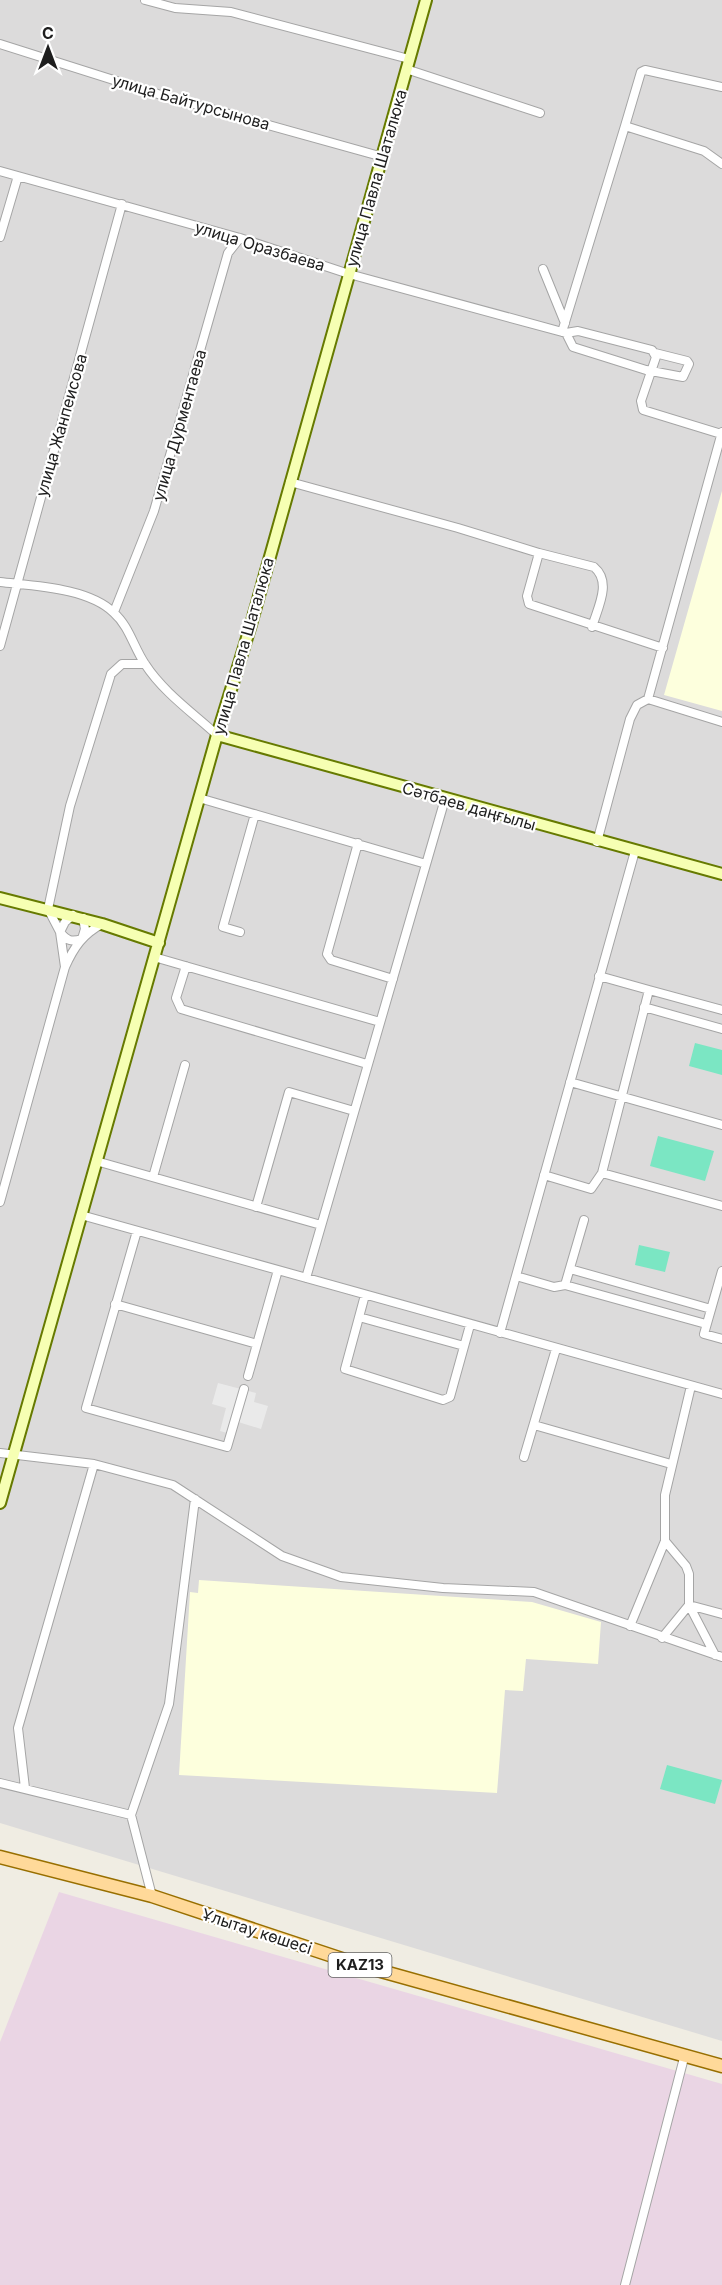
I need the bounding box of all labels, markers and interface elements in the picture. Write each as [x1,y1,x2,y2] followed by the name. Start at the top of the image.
[18,18,78,78] north arrow
[42,23,54,43] text: С
[110,70,272,134] street label: улица Байтурсынова
[341,87,411,269] street label: улица Павла Шаталюка
[193,217,327,275] street label: улица Оразбаева
[148,347,210,503] street label: улица Дурментаева
[31,351,91,499] street label: улица Жанпеисова
[208,555,278,737] street label: улица Павла Шаталюка
[400,777,538,835] street label: Сәтбаев даңғылы
[199,1904,315,1958] street label: Ұлытау көшесі
[328,1953,392,1977] road number: KAZ13

